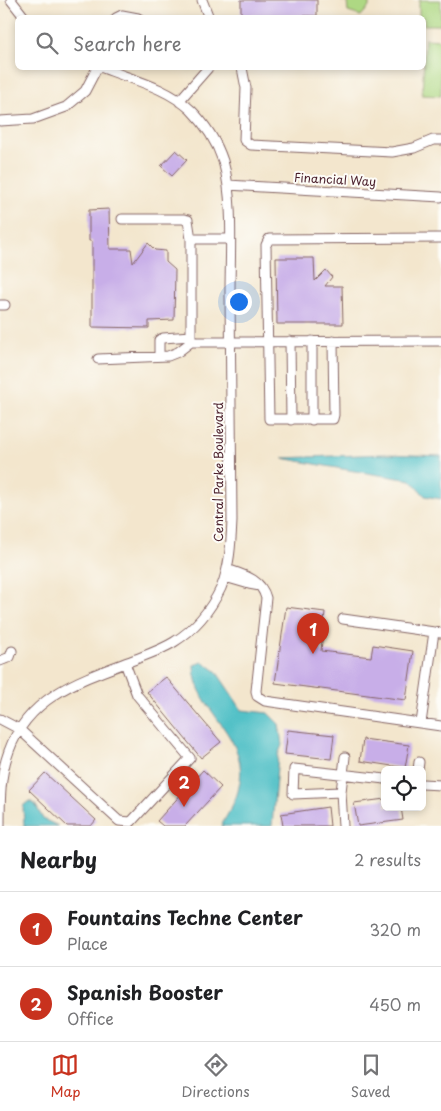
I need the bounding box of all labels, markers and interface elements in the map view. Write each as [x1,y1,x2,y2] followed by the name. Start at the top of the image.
[15,15,426,70] search box
[33,29,61,57] icon: search
[73,29,182,57] text: Search here
[293,168,377,190] street label: Financial Way
[226,289,252,315] your location
[209,401,227,542] street label: Central Parke Boulevard
[297,613,329,654] pin: 1
[168,766,200,807] pin: 2
[381,766,426,811] map controls
[381,766,426,811] button: locate
[20,843,97,875] text: Nearby
[354,847,421,871] text: 2 results
[67,903,303,931] text: Fountains Techne Center
[32,917,40,941] text: 1
[370,917,421,941] text: 320 m
[67,931,108,955] text: Place
[67,978,223,1006] text: Spanish Booster
[30,992,42,1016] text: 2
[369,992,421,1016] text: 450 m
[67,1006,114,1030] text: Office
[51,1051,80,1102] tab: Map
[182,1051,250,1102] tab: Directions
[351,1051,390,1102] tab: Saved

